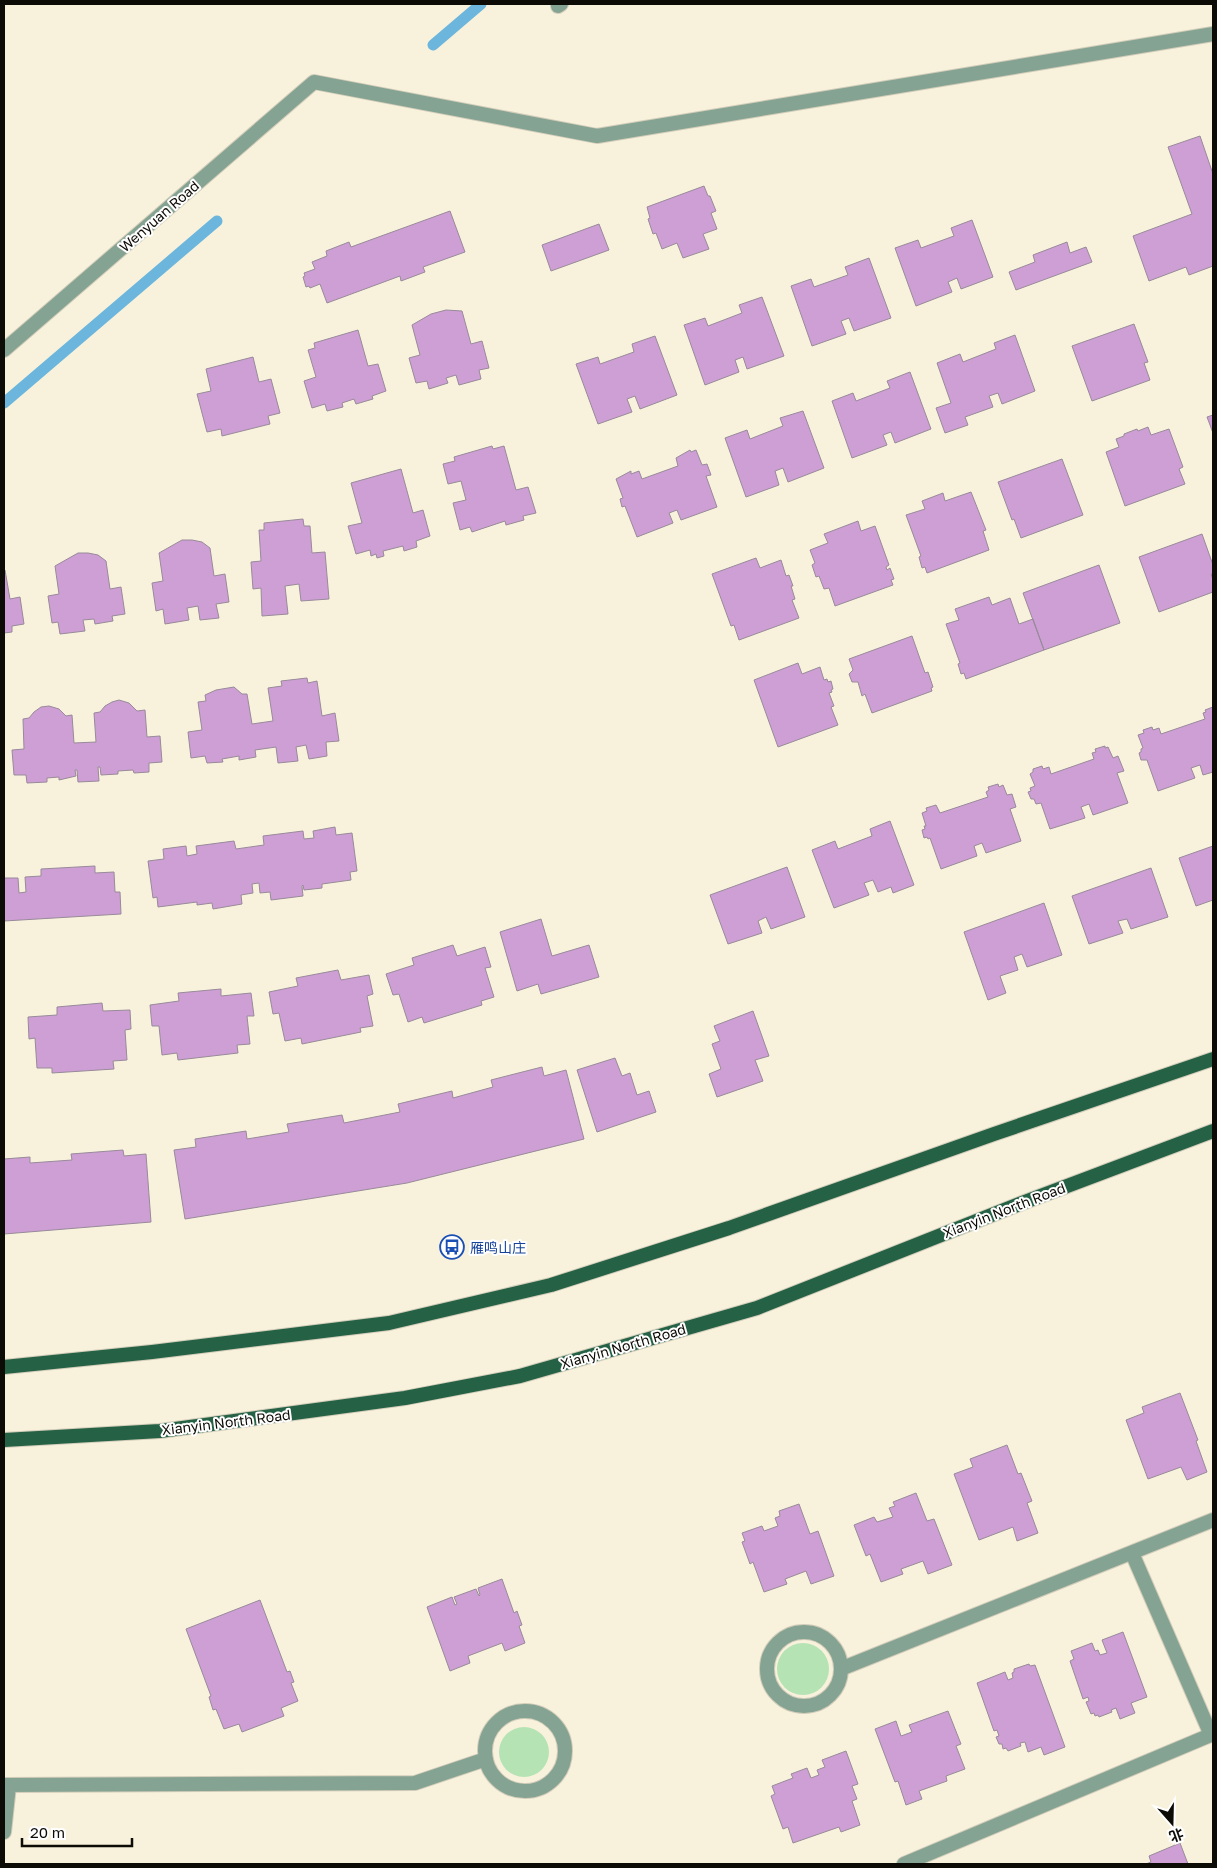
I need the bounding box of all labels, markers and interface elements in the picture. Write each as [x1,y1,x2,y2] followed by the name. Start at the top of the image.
[116,177,202,255] street label: Wenyuan Road
[940,1179,1068,1241] street label: Xianyin North Road
[439,1234,465,1260] bus stop icon: 雁鸣山庄
[470,1239,526,1256] place label: 雁鸣山庄
[558,1320,688,1372] street label: Xianyin North Road
[161,1406,291,1438] street label: Xianyin North Road
[1147,1798,1197,1848] north arrow
[22,1816,132,1848] scale bar
[30,1823,65,1841] text: 20 m
[1167,1825,1186,1846] text: 北

